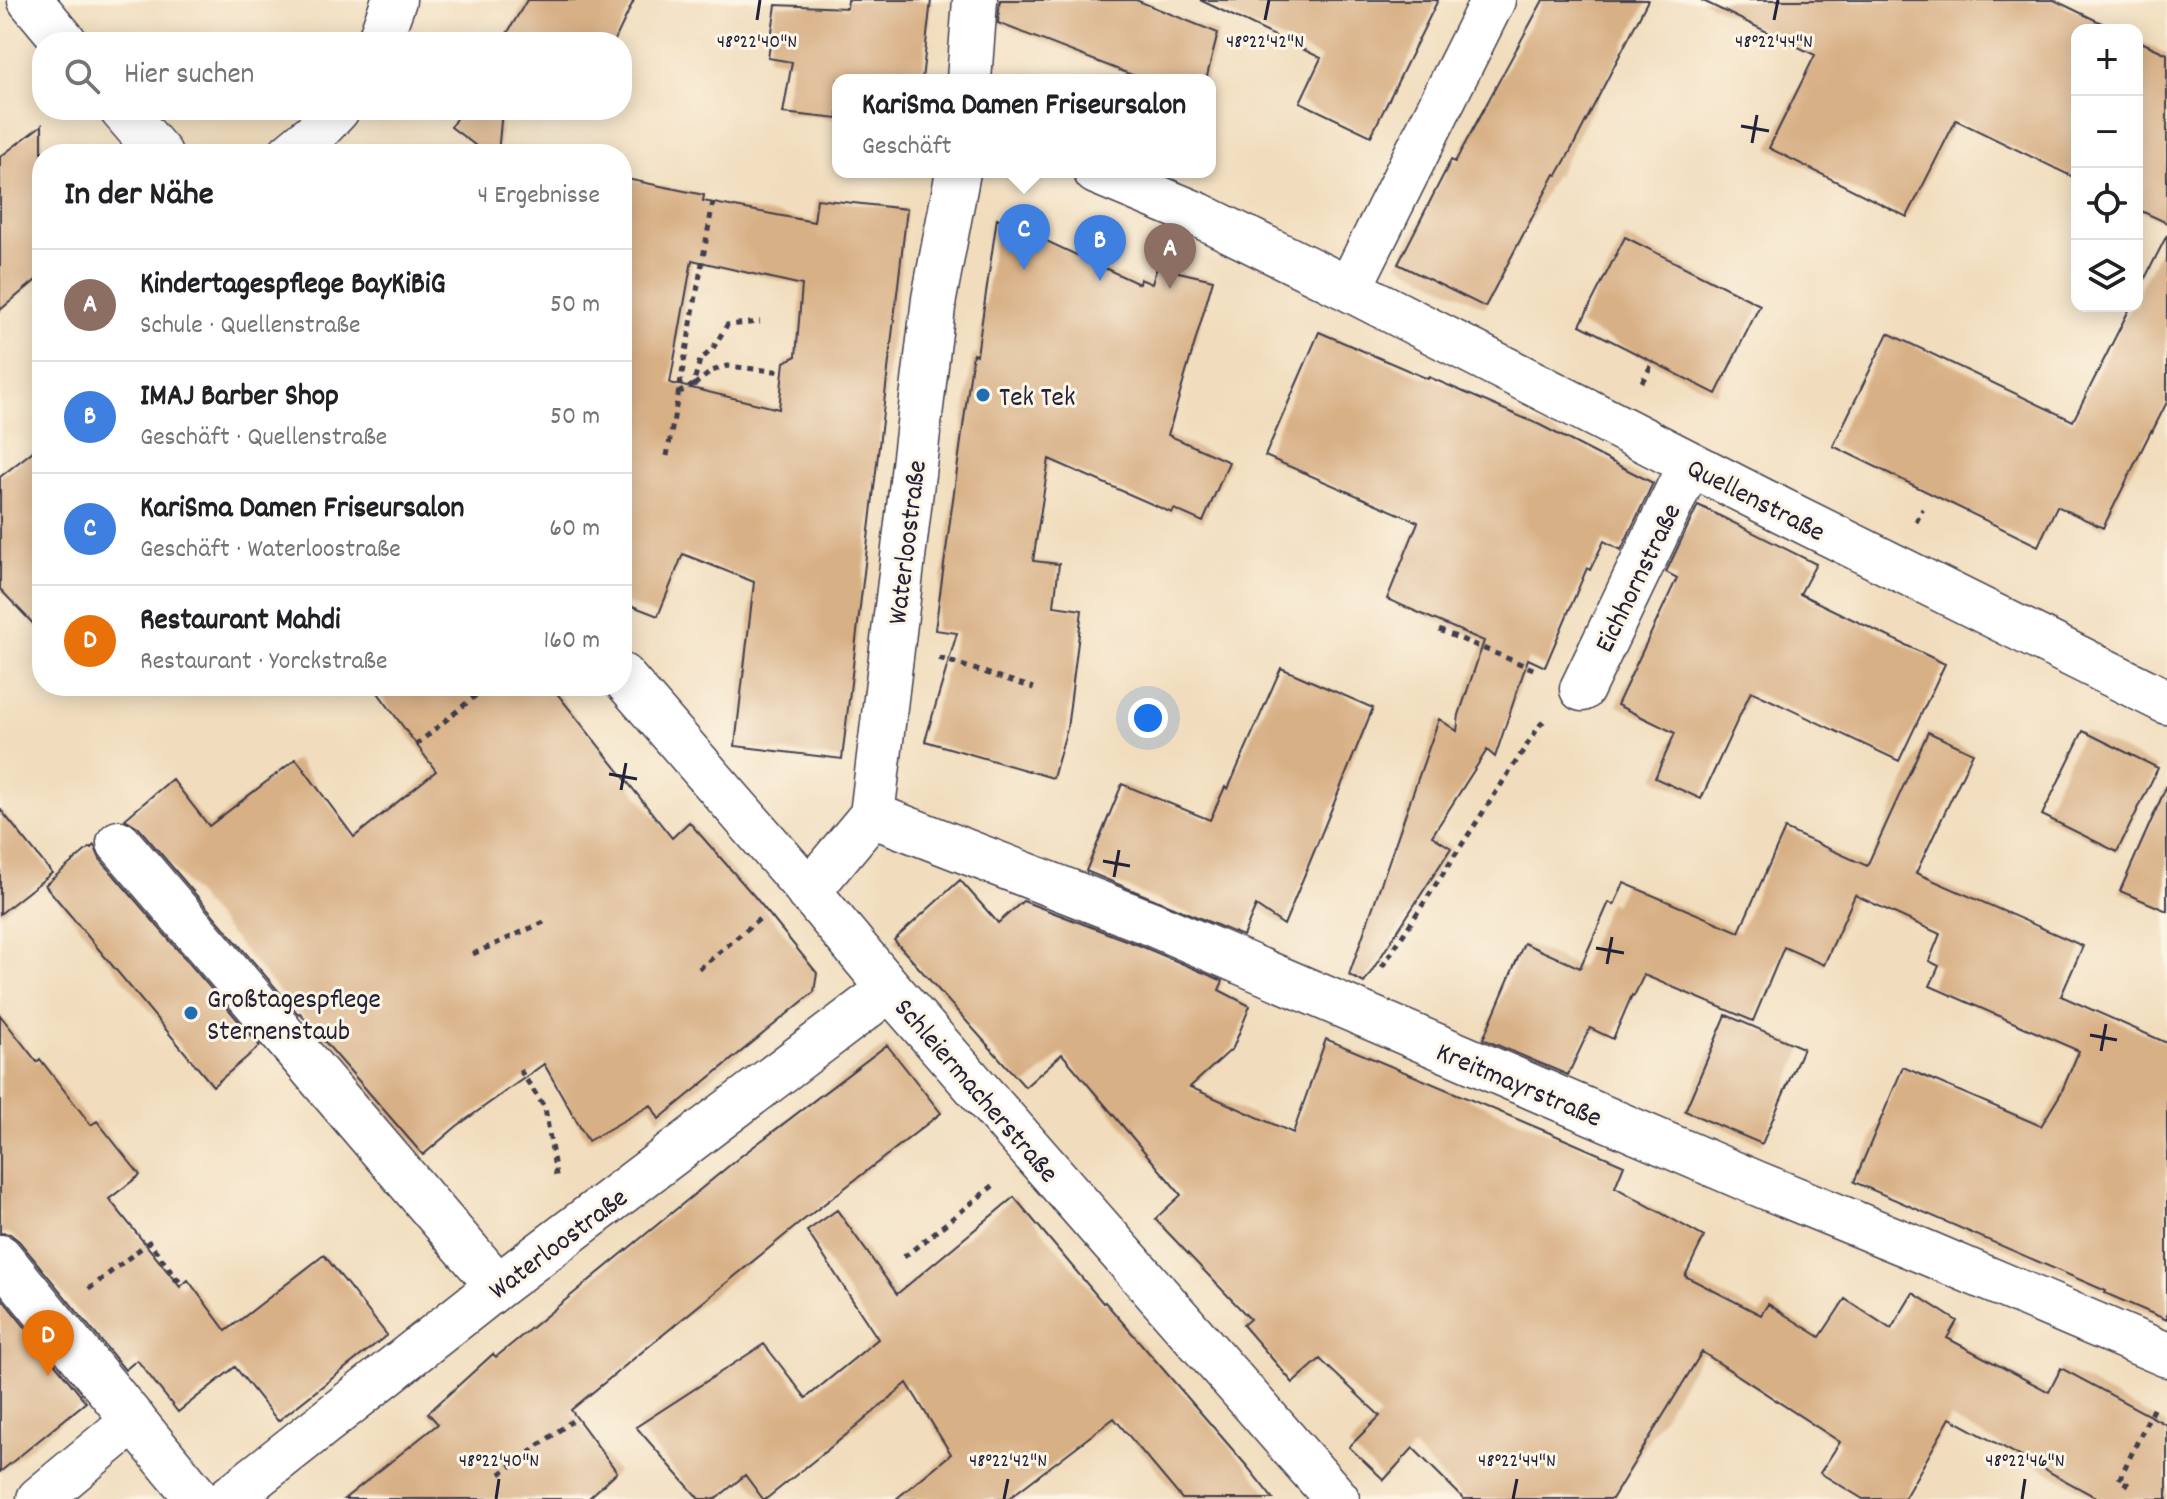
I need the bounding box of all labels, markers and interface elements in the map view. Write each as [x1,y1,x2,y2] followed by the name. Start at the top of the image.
[2071,24,2143,312] map controls
[2071,24,2143,96] button: +
[717,29,797,57] text: 48°22'40"N
[1226,29,1304,57] text: 48°22'42"N
[1735,29,1813,57] text: 48°22'44"N
[32,32,632,120] search box
[60,54,104,98] icon: search
[124,55,254,98] text: Hier suchen
[832,74,1216,178] popup
[862,86,1186,129] text: KariSma Damen Friseursalon
[2071,96,2143,168] button: −
[862,129,951,166] text: Geschäft
[2071,168,2143,240] button: locate
[64,172,214,221] text: In der Nähe
[478,178,600,215] text: 4 Ergebnisse
[998,204,1050,270] pin: C
[1074,215,1126,281] pin: B
[1144,223,1196,289] pin: A
[2071,240,2143,312] button: layers
[140,265,446,308] text: Kindertagespflege BayKiBiG
[83,287,97,324] text: A
[550,287,600,324] text: 50 m
[140,308,360,345] text: Schule · Quellenstraße
[140,377,339,420] text: IMAJ Barber Shop
[999,380,1075,420] place label: Tek Tek
[974,386,992,404] marker: Tek Tek
[84,399,96,436] text: B
[550,399,600,436] text: 50 m
[140,420,387,457] text: Geschäft · Quellenstraße
[1679,450,1831,554] street label: Quellenstraße
[880,458,940,627] street label: Waterloostraße
[140,489,464,532] text: KariSma Damen Friseursalon
[1587,498,1694,661] street label: Eichhornstraße
[84,511,96,548] text: C
[549,511,600,548] text: 60 m
[140,532,401,569] text: Geschäft · Waterloostraße
[140,601,340,644] text: Restaurant Mahdi
[83,623,97,660] text: D
[544,623,600,660] text: 160 m
[140,644,387,681] text: Restaurant · Yorckstraße
[1128,698,1168,738] your location
[207,982,381,1054] place label: Großtagespflege Sternenstaub
[882,991,1066,1194] street label: Schleiermacherstraße
[182,1004,200,1022] marker: Großtagespflege Sternenstaub
[1429,1035,1607,1140] street label: Kreitmayrstraße
[482,1180,638,1312] street label: Waterloostraße
[22,1310,74,1376] pin: D
[459,1448,539,1476] text: 48°22'40"N
[969,1448,1047,1476] text: 48°22'42"N
[1478,1448,1556,1476] text: 48°22'44"N
[1985,1448,2065,1476] text: 48°22'46"N

